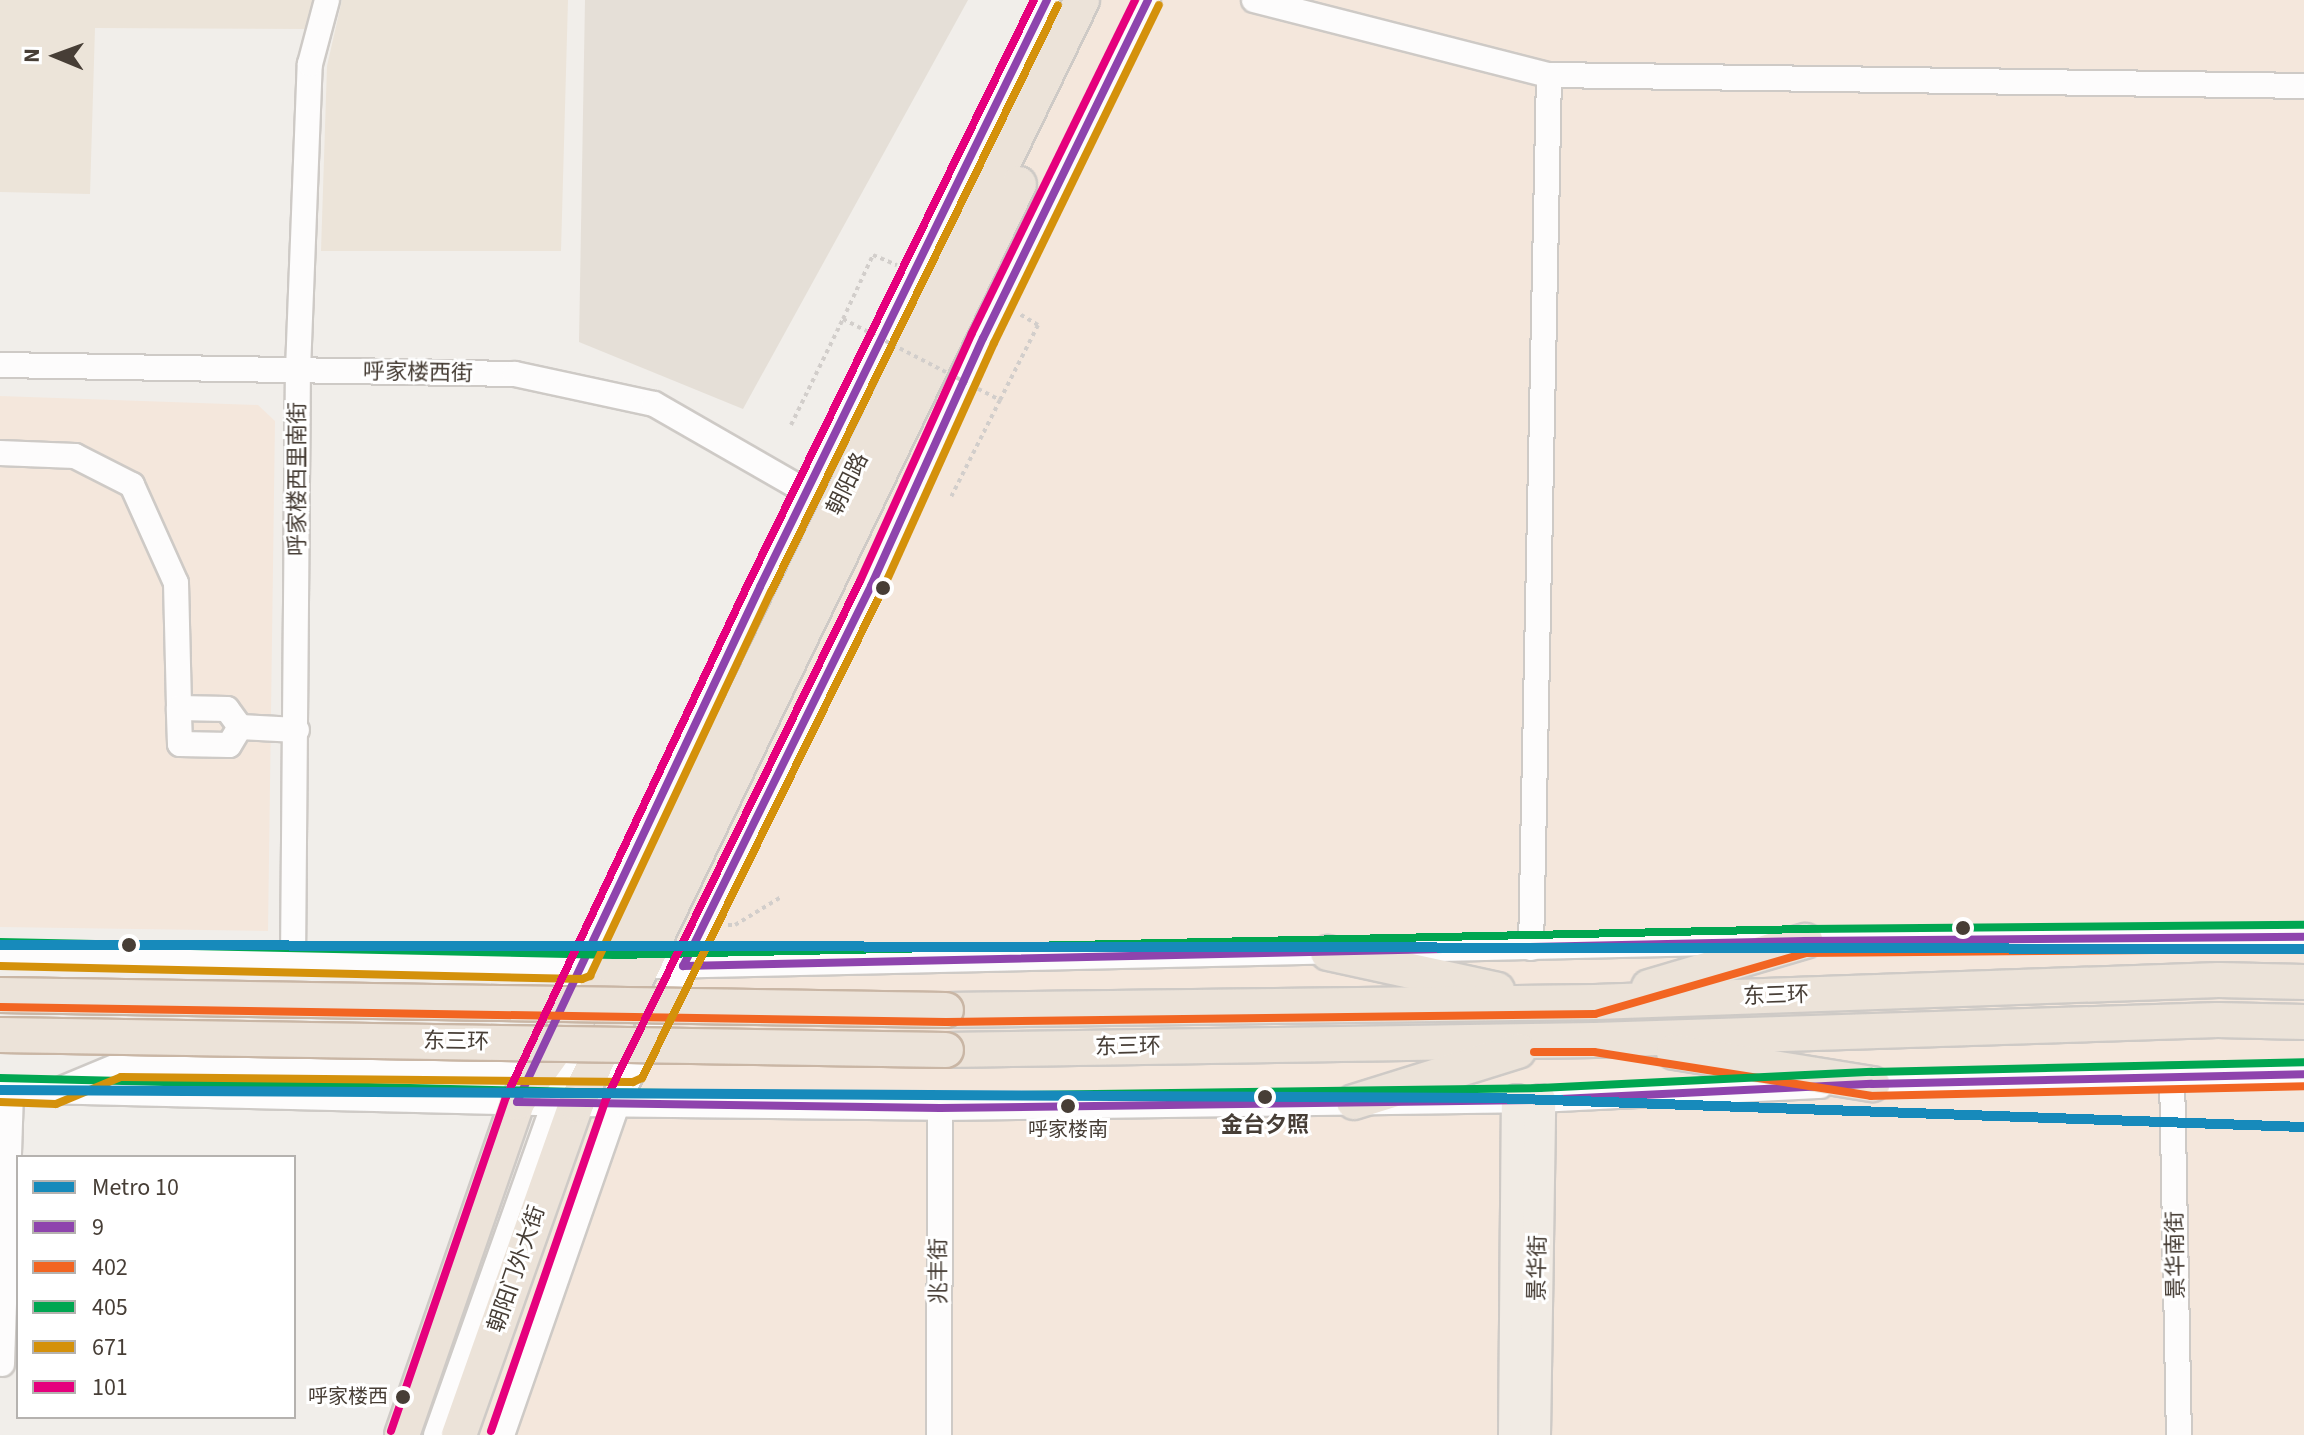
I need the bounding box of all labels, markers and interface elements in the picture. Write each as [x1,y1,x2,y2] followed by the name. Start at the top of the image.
[16,16,96,96] north arrow
[16,48,48,63] text: N
[363,359,473,387] street label: 呼家楼西街
[285,402,311,556] street label: 呼家楼西里南街
[822,449,874,519] street label: 朝阳路
[875,580,891,596] unlabelled marker
[1955,920,1971,936] unlabelled marker
[121,937,137,953] unlabelled marker
[1743,982,1809,1010] street label: 东三环
[423,1028,489,1056] street label: 东三环
[1095,1033,1161,1061] street label: 东三环
[1253,1085,1277,1109] marker: 金台夕照
[1060,1098,1076,1114] marker: 呼家楼南
[1221,1113,1309,1139] place label: 金台夕照
[1028,1118,1108,1142] place label: 呼家楼南
[16,1155,296,1419] legend
[92,1170,179,1205] text: Metro 10
[483,1202,551,1336] street label: 朝阳门外大街
[92,1210,104,1245] text: 9
[2162,1211,2190,1299] street label: 景华南街
[1524,1235,1552,1301] street label: 景华街
[926,1238,952,1304] street label: 兆丰街
[92,1250,128,1285] text: 402
[92,1290,128,1325] text: 405
[92,1330,128,1365] text: 671
[92,1370,128,1405] text: 101
[308,1385,388,1409] place label: 呼家楼西
[395,1389,411,1405] marker: 呼家楼西

